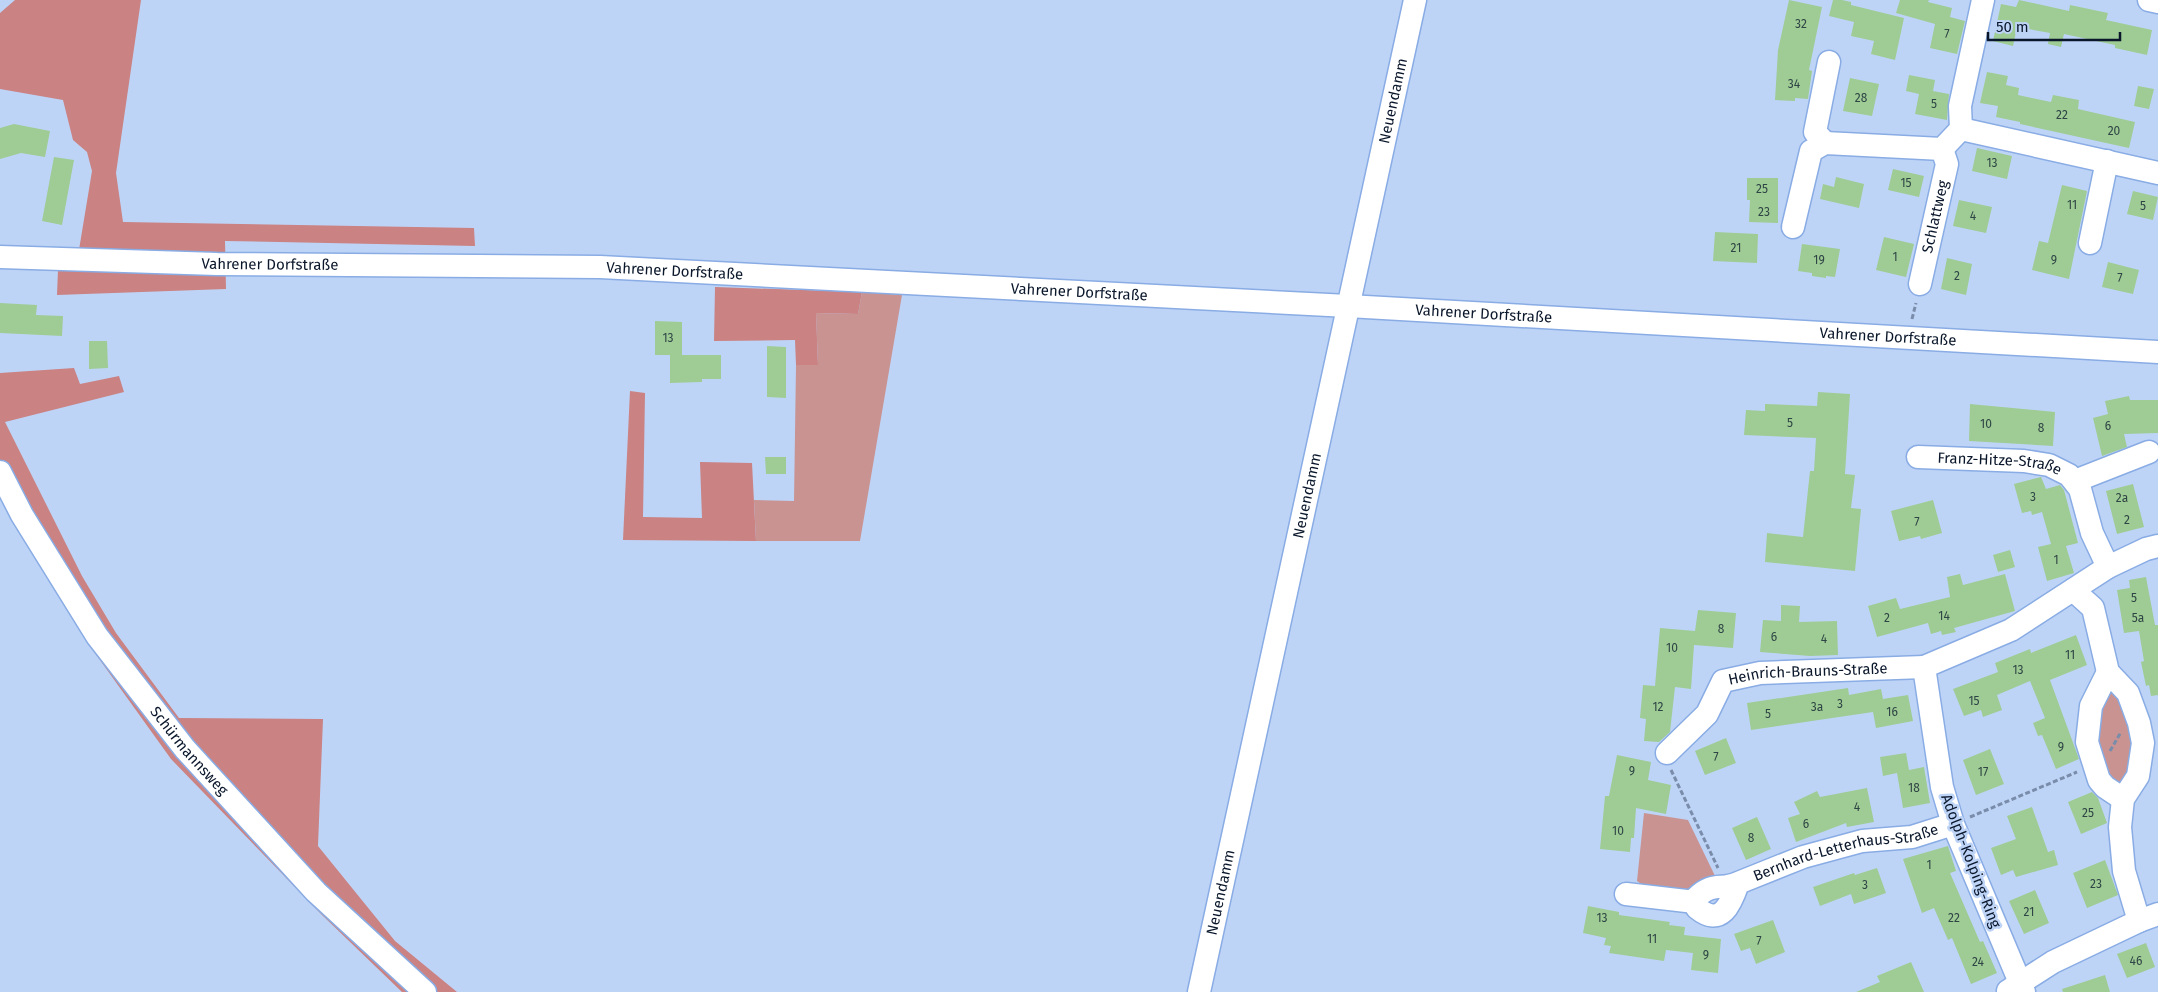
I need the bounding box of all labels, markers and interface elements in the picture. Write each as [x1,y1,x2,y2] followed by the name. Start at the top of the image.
[1988,10,2120,42] scale bar
[1795,17,1807,31] house number: 32
[1996,18,2029,36] text: 50 m
[1944,27,1950,41] house number: 7
[1375,56,1411,145] street label: Neuendamm
[1788,77,1801,91] house number: 34
[1855,91,1868,105] house number: 28
[1931,97,1937,111] house number: 5
[2056,108,2068,122] house number: 22
[2108,124,2121,138] house number: 20
[1986,156,1998,170] house number: 13
[1900,176,1912,190] house number: 15
[1918,178,1952,255] street label: Schlattweg
[1756,182,1768,196] house number: 25
[2067,198,2077,212] house number: 11
[2140,199,2146,213] house number: 5
[1758,205,1770,219] house number: 23
[1970,209,1977,223] house number: 4
[1731,241,1741,255] house number: 21
[1892,250,1898,264] house number: 1
[1813,253,1825,267] house number: 19
[2051,253,2057,267] house number: 9
[201,254,339,274] street label: Vahrener Dorfstraße
[606,258,744,283] street label: Vahrener Dorfstraße
[1954,269,1960,283] house number: 2
[2117,271,2123,285] house number: 7
[1010,279,1148,305] street label: Vahrener Dorfstraße
[1415,301,1553,327] street label: Vahrener Dorfstraße
[1819,324,1957,350] street label: Vahrener Dorfstraße
[662,331,674,345] house number: 13
[1787,416,1793,430] house number: 5
[1980,417,1992,431] house number: 10
[2105,419,2111,433] house number: 6
[2038,421,2045,435] house number: 8
[1937,449,2065,479] street label: Franz-Hitze-Straße
[1289,451,1325,540] street label: Neuendamm
[2030,490,2036,504] house number: 3
[2116,491,2128,505] house number: 2a
[2124,513,2130,527] house number: 2
[1914,515,1920,529] house number: 7
[2053,553,2059,567] house number: 1
[2131,591,2137,605] house number: 5
[1938,609,1950,623] house number: 14
[1884,611,1890,625] house number: 2
[2132,611,2144,625] house number: 5a
[1718,622,1725,636] house number: 8
[1771,630,1777,644] house number: 6
[1821,632,1828,646] house number: 4
[1666,641,1678,655] house number: 10
[2065,648,2075,662] house number: 11
[1726,659,1888,689] street label: Heinrich-Brauns-Straße
[2012,663,2024,677] house number: 13
[1968,694,1980,708] house number: 15
[1837,697,1843,711] house number: 3
[1652,700,1664,714] house number: 12
[1811,700,1823,714] house number: 3a
[146,703,232,799] street label: Schürmannsweg
[1886,705,1898,719] house number: 16
[1765,707,1771,721] house number: 5
[2058,740,2064,754] house number: 9
[1713,750,1719,764] house number: 7
[1629,764,1635,778] house number: 9
[1978,765,1988,779] house number: 17
[1908,781,1920,795] house number: 18
[1937,792,2005,931] street label: Adolph-Kolping-Ring
[1854,800,1861,814] house number: 4
[2082,806,2094,820] house number: 25
[1803,817,1809,831] house number: 6
[1750,820,1941,885] street label: Bernhard-Letterhaus-Straße
[1612,824,1624,838] house number: 10
[1748,831,1755,845] house number: 8
[1203,848,1239,937] street label: Neuendamm
[1926,858,1932,872] house number: 1
[2090,877,2102,891] house number: 23
[1862,878,1868,892] house number: 3
[2024,905,2034,919] house number: 21
[1596,911,1608,925] house number: 13
[1948,911,1960,925] house number: 22
[1647,932,1657,946] house number: 11
[1756,934,1762,948] house number: 7
[1703,948,1709,962] house number: 9
[2130,954,2142,968] house number: 46
[1972,955,1985,969] house number: 24

